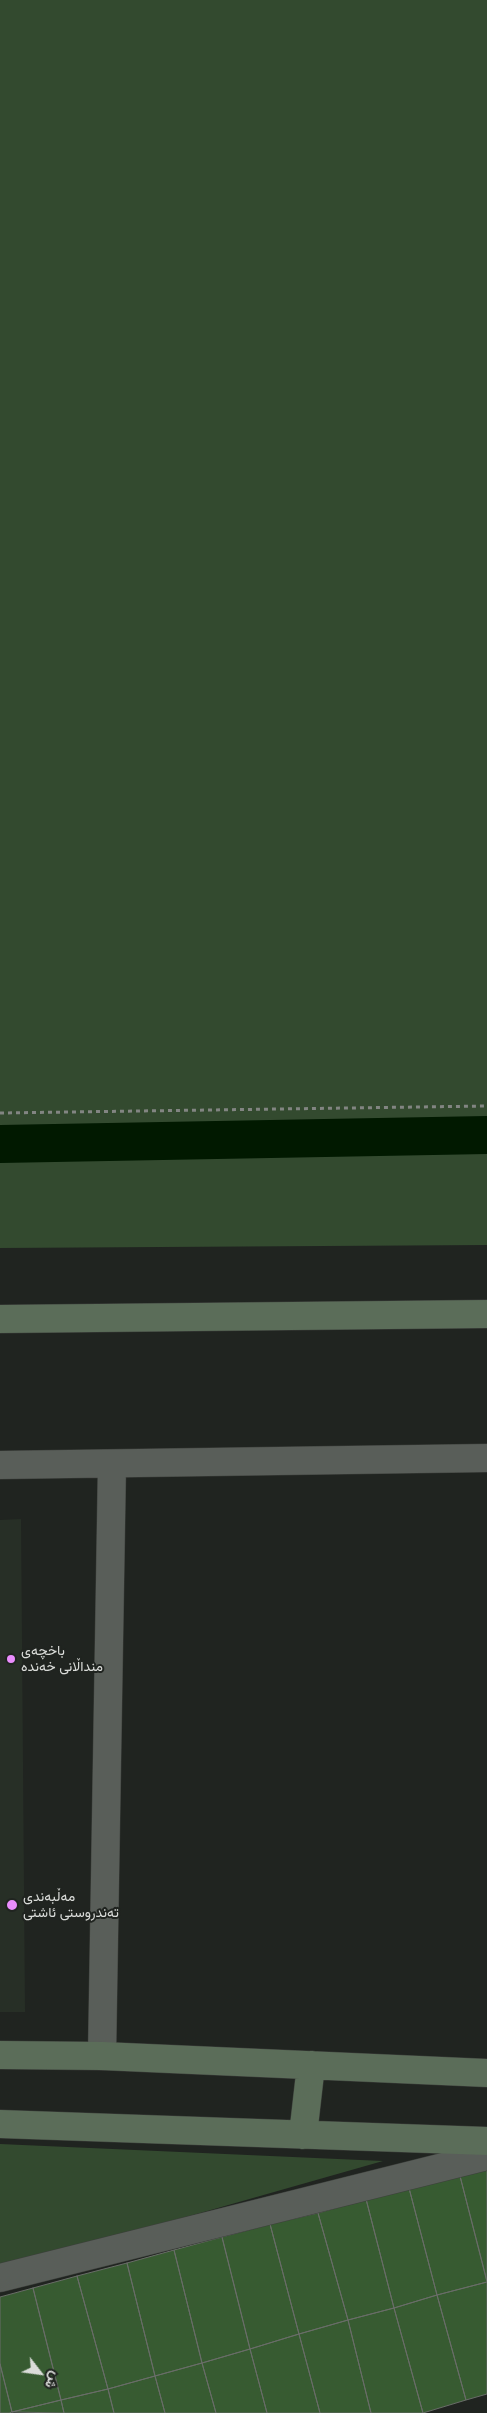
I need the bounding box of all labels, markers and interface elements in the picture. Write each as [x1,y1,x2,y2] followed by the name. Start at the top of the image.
[21,1643,103,1675] place label: باخچەی منداڵانی خەندە
[5,1653,17,1665] marker: باخچەی منداڵانی خەندە
[23,1889,119,1921] place label: مەڵبەندی تەندروستی ئاشتی
[5,1898,19,1912] marker: مەڵبەندی تەندروستی ئاشتی
[15,2348,65,2398] north arrow
[42,2369,64,2392] text: ش

